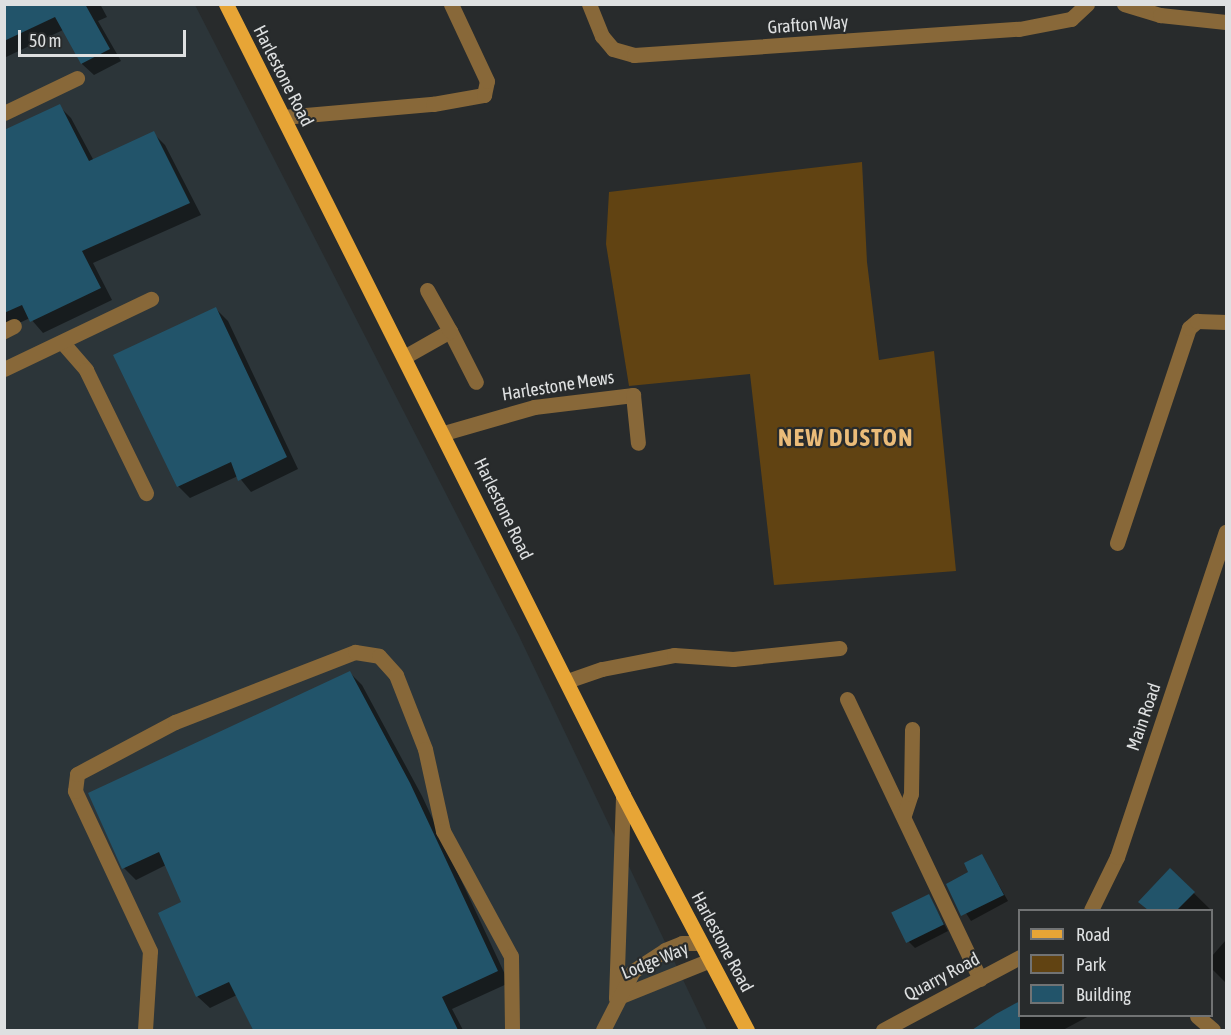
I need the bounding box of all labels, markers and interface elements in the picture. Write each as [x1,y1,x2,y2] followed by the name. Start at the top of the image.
[767,11,849,39] street label: Grafton Way
[21,18,189,56] scale bar
[248,22,318,130] street label: Harlestone Road
[29,30,61,51] text: 50 m
[500,366,616,406] street label: Harlestone Mews
[778,424,914,452] district label: NEW DUSTON
[469,455,537,563] street label: Harlestone Road
[1122,680,1166,754] street label: Main Road
[687,888,757,996] street label: Harlestone Road
[1018,909,1213,1017] legend
[1076,924,1110,945] text: Road
[618,938,692,984] street label: Lodge Way
[901,948,983,1006] street label: Quarry Road
[1076,954,1106,975] text: Park
[1076,984,1131,1005] text: Building

